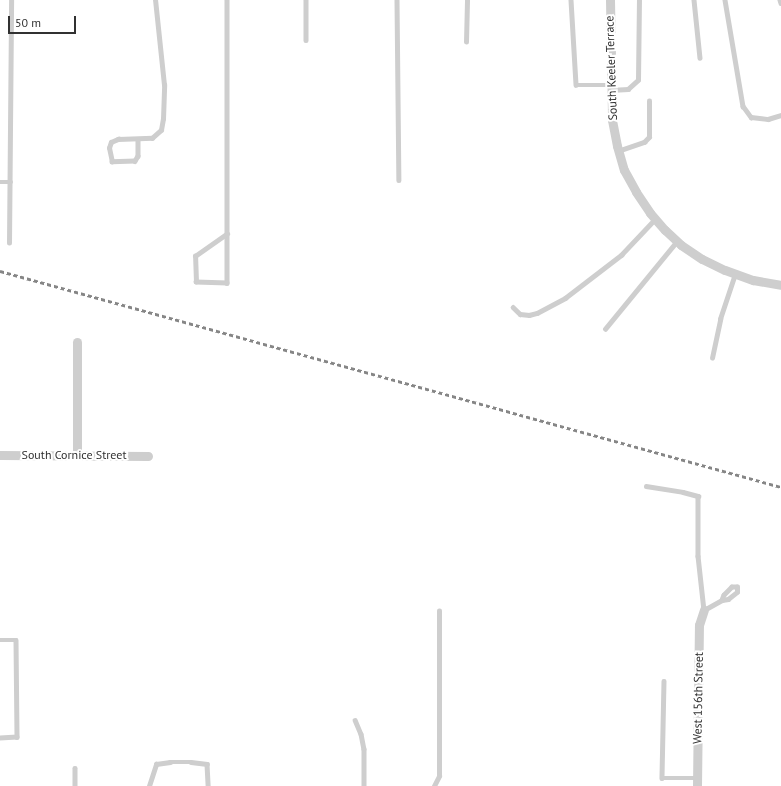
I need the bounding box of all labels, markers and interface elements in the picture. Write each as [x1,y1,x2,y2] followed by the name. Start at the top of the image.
[10,8,78,34] scale bar
[15,15,41,30] text: 50 m
[602,15,620,121] street label: South Keeler Terrace
[22,448,126,462] street label: South Cornice Street
[690,652,706,744] street label: West 156th Street

